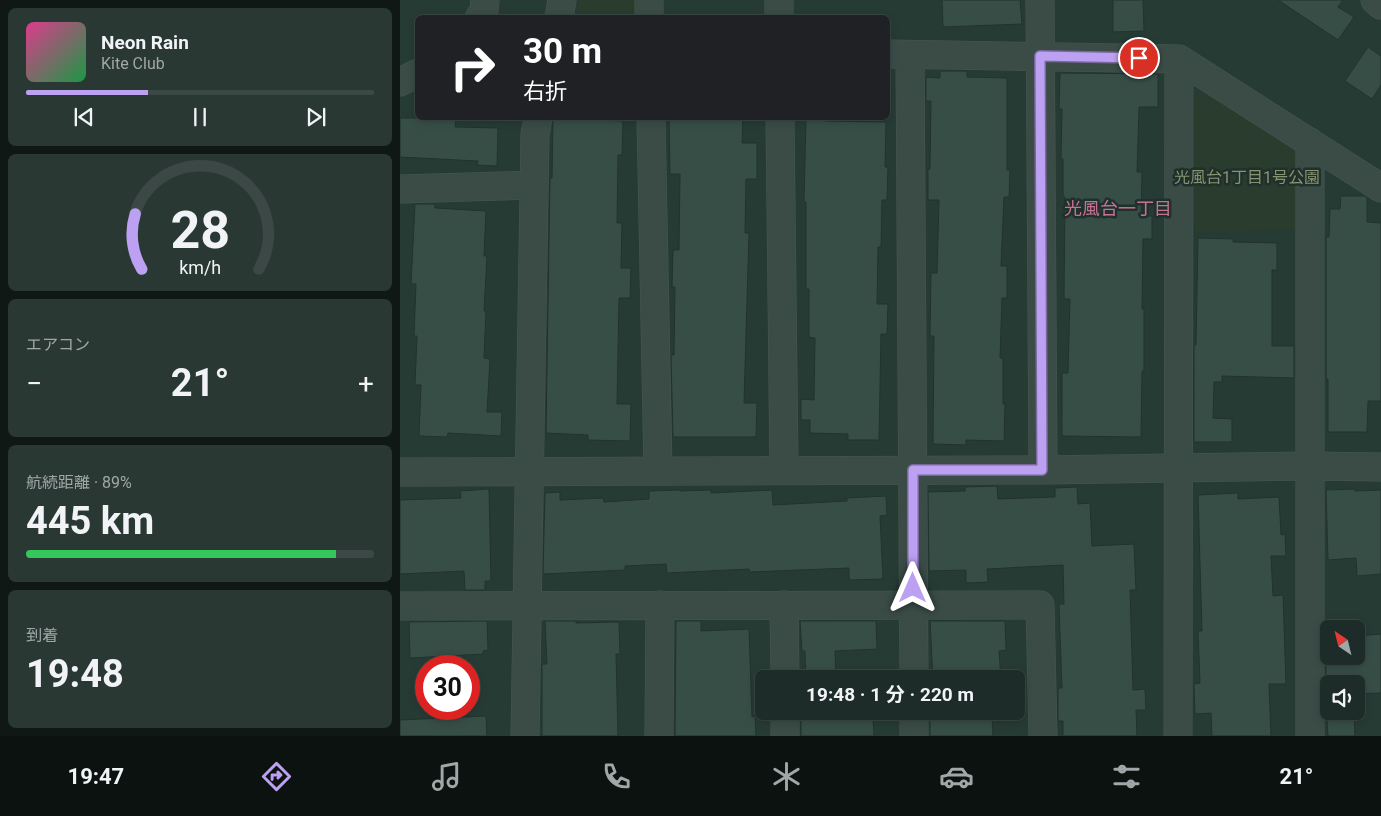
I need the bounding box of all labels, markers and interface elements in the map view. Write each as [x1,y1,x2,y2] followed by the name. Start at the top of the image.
[101,31,189,54] text: Neon Rain
[523,31,602,72] text: 30 m
[440,35,505,100] icon: right
[1118,37,1160,79] pin
[1125,44,1153,72] icon: arrive
[101,54,165,73] text: Kite Club
[523,79,567,104] text: 右折
[70,103,98,131] icon: previous
[186,103,214,131] icon: pause
[302,103,330,131] icon: next
[1174,168,1320,187] park label: 光風台1丁目1号公園
[1064,198,1172,219] district label: 光風台一丁目
[170,200,230,261] text: 28
[179,257,221,278] text: km/h
[26,335,90,354] text: エアコン
[171,361,229,405] text: 21°
[26,367,42,400] text: −
[358,367,374,400] text: +
[26,473,132,492] text: 航続距離 · 89%
[26,499,154,543] text: 445 km
[886,561,938,613] position arrow
[1320,620,1365,665] north arrow
[1320,620,1365,720] map controls
[26,626,58,645] text: 到着
[26,652,124,696] text: 19:48
[415,655,480,720] speed limit sign: 30
[1320,675,1365,720] button: sound
[806,683,974,706] text: 19:48 · 1 分 · 220 m
[259,759,294,794] icon: directions
[429,759,464,794] icon: music
[599,759,634,794] icon: phone
[769,759,804,794] icon: climate
[939,759,974,794] icon: car
[1109,759,1144,794] icon: filters
[68,764,124,789] text: 19:47
[1280,764,1313,789] text: 21°

